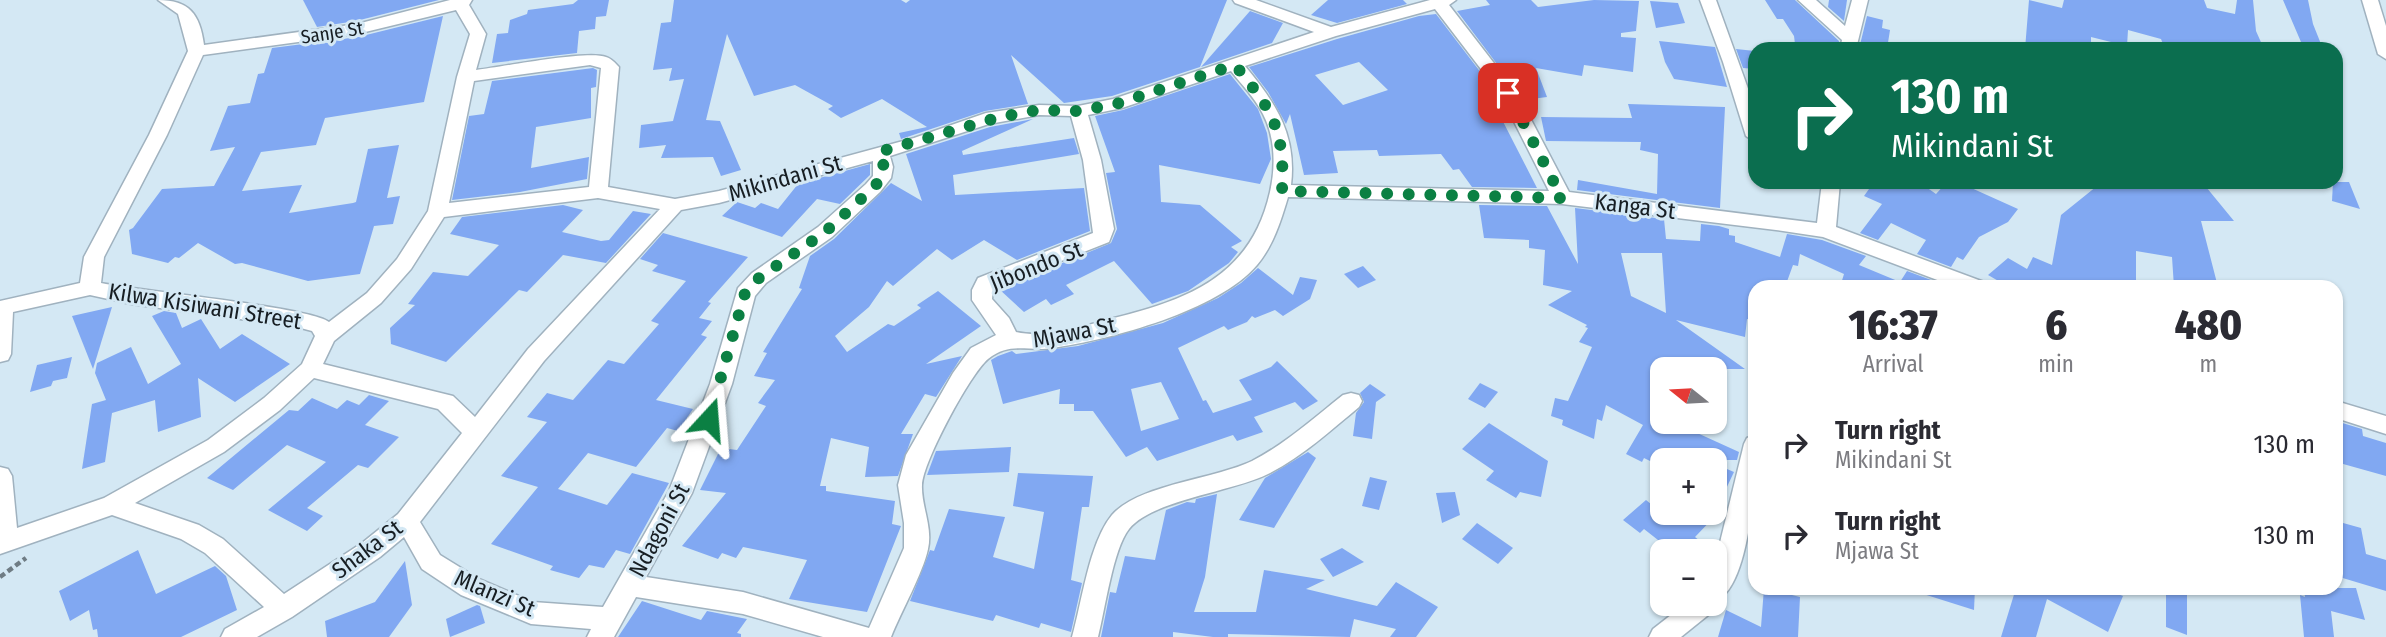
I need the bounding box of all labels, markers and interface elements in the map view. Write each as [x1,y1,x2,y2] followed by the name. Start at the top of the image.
[299,16,366,49] street label: Sanje St
[1478,63,1538,123] pin
[1891,67,2009,126] text: 130 m
[1776,70,1867,161] icon: right
[1489,74,1527,112] icon: arrive
[1891,127,2053,165] text: Mikindani St
[725,148,845,208] street label: Mikindani St
[1593,187,1678,225] street label: Kanga St
[986,235,1087,297] street label: Jibondo St
[107,277,304,335] street label: Kilwa Kisiwani Street
[1849,300,1938,350] text: 16:37
[2045,300,2067,350] text: 6
[2175,300,2242,350] text: 480
[1030,310,1118,354] street label: Mjawa St
[1863,350,1924,378] text: Arrival
[2038,350,2074,378] text: min
[2200,350,2217,378] text: m
[1650,357,1727,434] north arrow
[1650,357,1727,616] map controls
[672,382,746,456] position arrow
[1835,415,1941,446] text: Turn right
[1776,426,1814,464] icon: right
[2253,429,2315,460] text: 130 m
[1835,446,1952,474] text: Mikindani St
[1650,448,1727,525] button: +
[623,478,696,582] street label: Ndagoni St
[1835,506,1941,537] text: Turn right
[326,513,408,584] street label: Shaka St
[1776,517,1814,555] icon: right
[2253,520,2315,551] text: 130 m
[1835,537,1919,565] text: Mjawa St
[1650,539,1727,616] button: −
[450,564,540,623] street label: Mlanzi St

